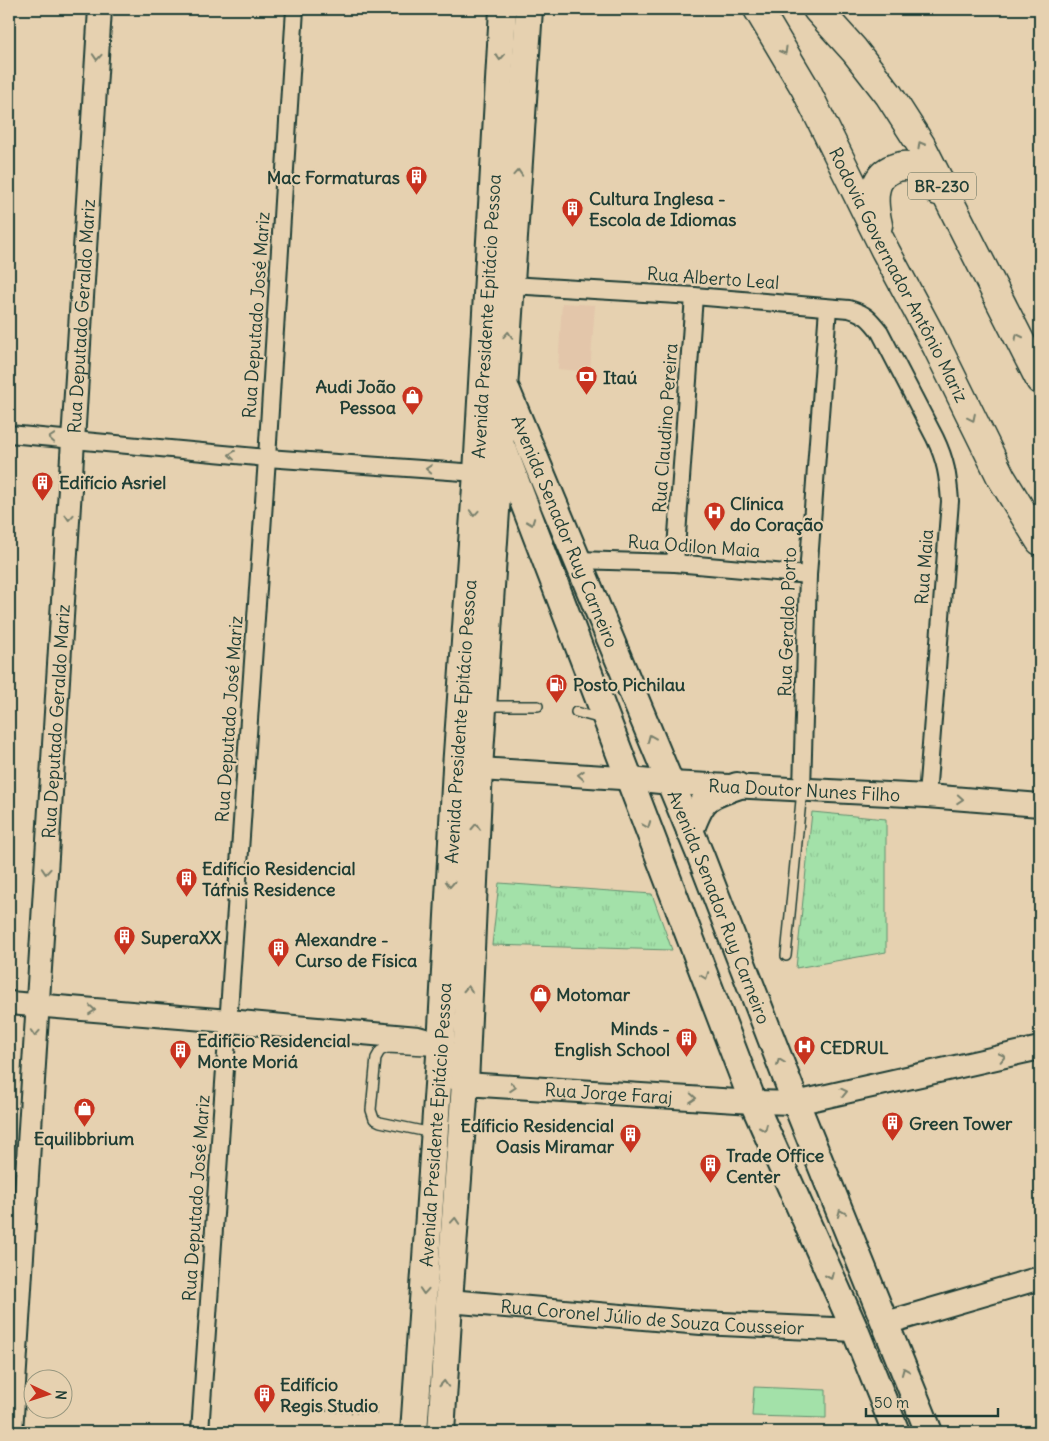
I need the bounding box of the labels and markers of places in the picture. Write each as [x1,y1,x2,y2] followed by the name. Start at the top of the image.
[404,165,428,196] building icon: Mac Formaturas
[267,166,400,189] place label: Mac Formaturas
[589,187,736,231] place label: Cultura Inglesa - Escola de Idiomas
[561,196,585,227] building icon: Cultura Inglesa - Escola de Idiomas
[575,365,599,396] bank icon: Itaú
[603,366,638,389] place label: Itaú
[316,375,396,419] place label: Audi João Pessoa
[400,384,424,415] shop icon: Audi João Pessoa
[31,470,55,501] building icon: Edifício Asriel
[59,471,166,494] place label: Edifício Asriel
[730,492,823,536] place label: Clínica do Coração
[702,501,726,532] hospital icon: Clínica do Coração
[545,672,569,703] fuel station icon: Posto Pichilau
[573,673,686,696] place label: Posto Pichilau
[202,857,356,901] place label: Edifício Residencial Táfnis Residence
[174,866,198,897] building icon: Edifício Residencial Táfnis Residence
[113,925,137,956] building icon: SuperaXX
[141,926,222,949] place label: SuperaXX
[295,928,417,972] place label: Alexandre - Curso de Física
[267,937,291,968] building icon: Alexandre - Curso de Física
[528,982,552,1013] shop icon: Motomar
[556,983,631,1006] place label: Motomar
[554,1017,670,1061] place label: Minds - English School
[674,1026,698,1057] building icon: Minds - English School
[197,1029,351,1073] place label: Edifício Residencial Monte Moriá
[792,1035,816,1066] hospital icon: CEDRUL
[820,1036,889,1059] place label: CEDRUL
[169,1038,193,1069] building icon: Edifício Residencial Monte Moriá
[72,1096,96,1127] shop icon: Equilibbrium
[881,1111,905,1142] building icon: Green Tower
[909,1112,1013,1135] place label: Green Tower
[460,1114,615,1158] place label: Edíficio Residencial Oasis Miramar
[618,1123,642,1154] building icon: Edíficio Residencial Oasis Miramar
[34,1127,134,1150] place label: Equilibbrium
[726,1144,825,1188] place label: Trade Office Center
[698,1153,722,1184] building icon: Trade Office Center
[280,1373,378,1417] place label: Edifício Regis Studio
[252,1382,276,1413] building icon: Edifício Regis Studio

